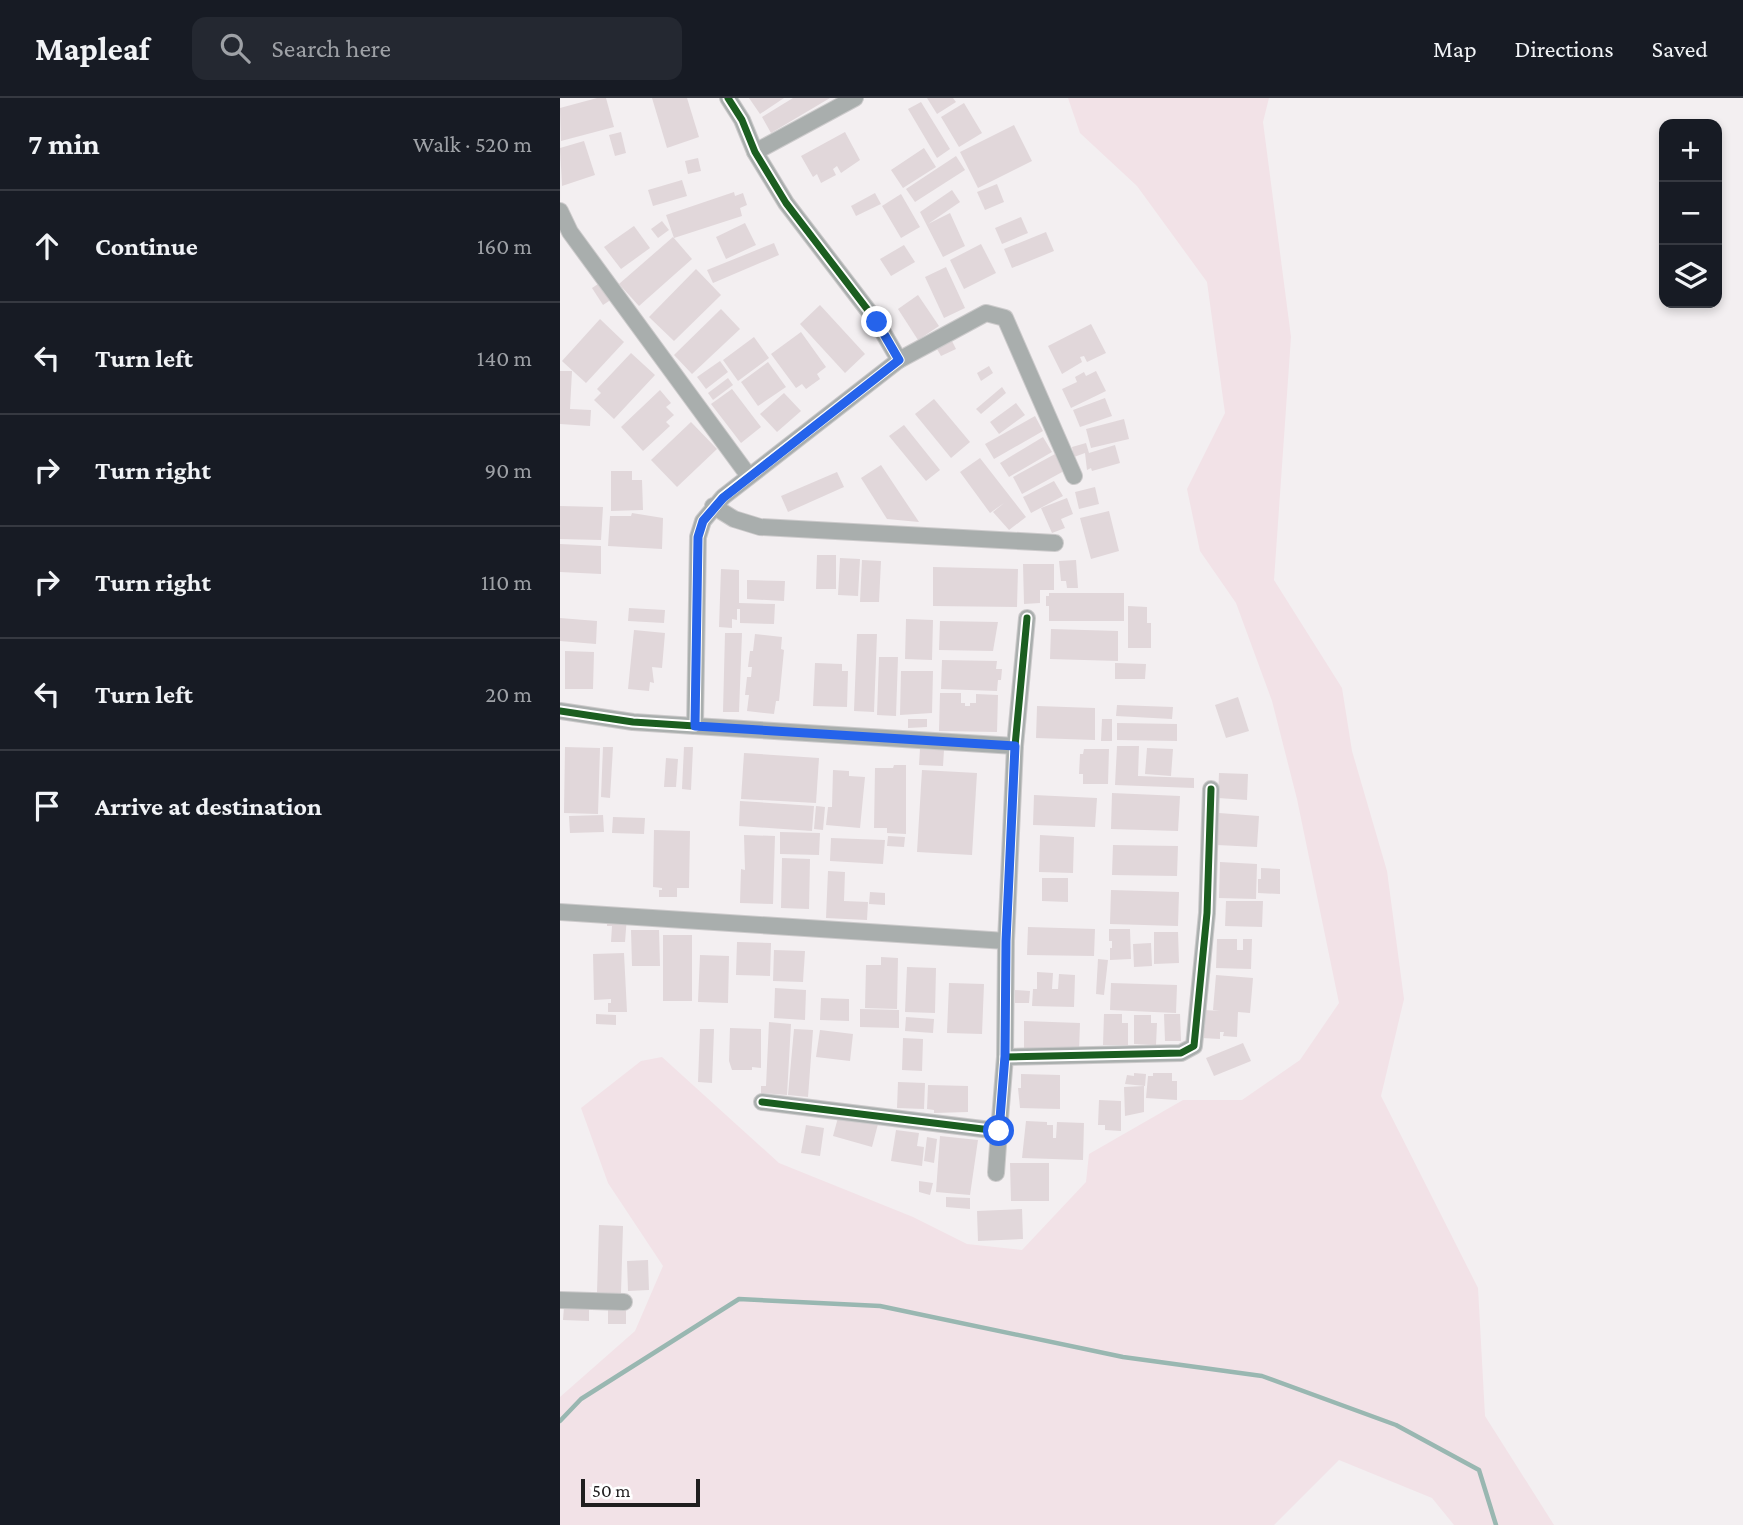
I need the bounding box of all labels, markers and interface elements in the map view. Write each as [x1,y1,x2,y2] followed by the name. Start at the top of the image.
[192,17,682,80] search box
[216,29,254,67] icon: search
[35,30,150,67] text: Mapleaf
[272,34,391,63] text: Search here
[1433,35,1477,62] text: Map
[1515,35,1614,62] text: Directions
[1652,35,1708,62] text: Saved
[1659,119,1722,308] map controls
[1659,119,1722,182] button: +
[28,127,100,160] text: 7 min
[413,131,532,157] text: Walk · 520 m
[1659,182,1722,245] button: −
[28,227,66,265] icon: ahead
[95,232,198,261] text: Continue
[477,233,532,259] text: 160 m
[1659,245,1722,308] button: layers
[861,306,892,337] route end
[28,339,66,377] icon: left
[95,344,193,373] text: Turn left
[477,345,532,371] text: 140 m
[28,451,66,489] icon: right
[95,456,211,485] text: Turn right
[485,457,532,483] text: 90 m
[28,563,66,601] icon: right
[95,568,211,597] text: Turn right
[481,569,532,595] text: 110 m
[28,675,66,713] icon: left
[95,680,193,709] text: Turn left
[485,681,532,707] text: 20 m
[28,787,66,825] icon: arrive
[95,792,322,821] text: Arrive at destination
[983,1115,1014,1146] route start
[581,1476,700,1508] scale bar
[592,1480,631,1501] text: 50 m

